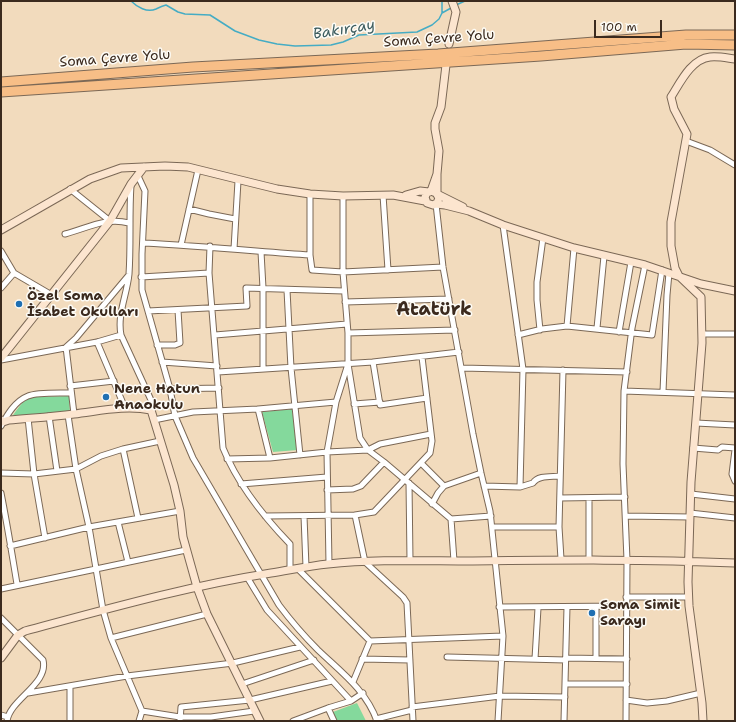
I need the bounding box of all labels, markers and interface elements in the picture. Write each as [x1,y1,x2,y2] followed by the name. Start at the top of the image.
[596,12,664,38] scale bar
[312,16,376,44] water label: Bakırçay
[601,19,637,35] text: 100 m
[383,27,495,51] street label: Soma Çevre Yolu
[59,47,171,71] street label: Soma Çevre Yolu
[27,288,139,320] place label: Özel Soma İsabet Okulları
[14,299,24,309] marker: Özel Soma İsabet Okulları
[396,299,472,321] district label: Atatürk
[114,381,200,414] place label: Nene Hatun Anaokulu
[101,392,111,402] marker: Nene Hatun Anaokulu
[600,597,680,630] place label: Soma Simit Sarayı
[587,608,597,618] marker: Soma Simit Sarayı

